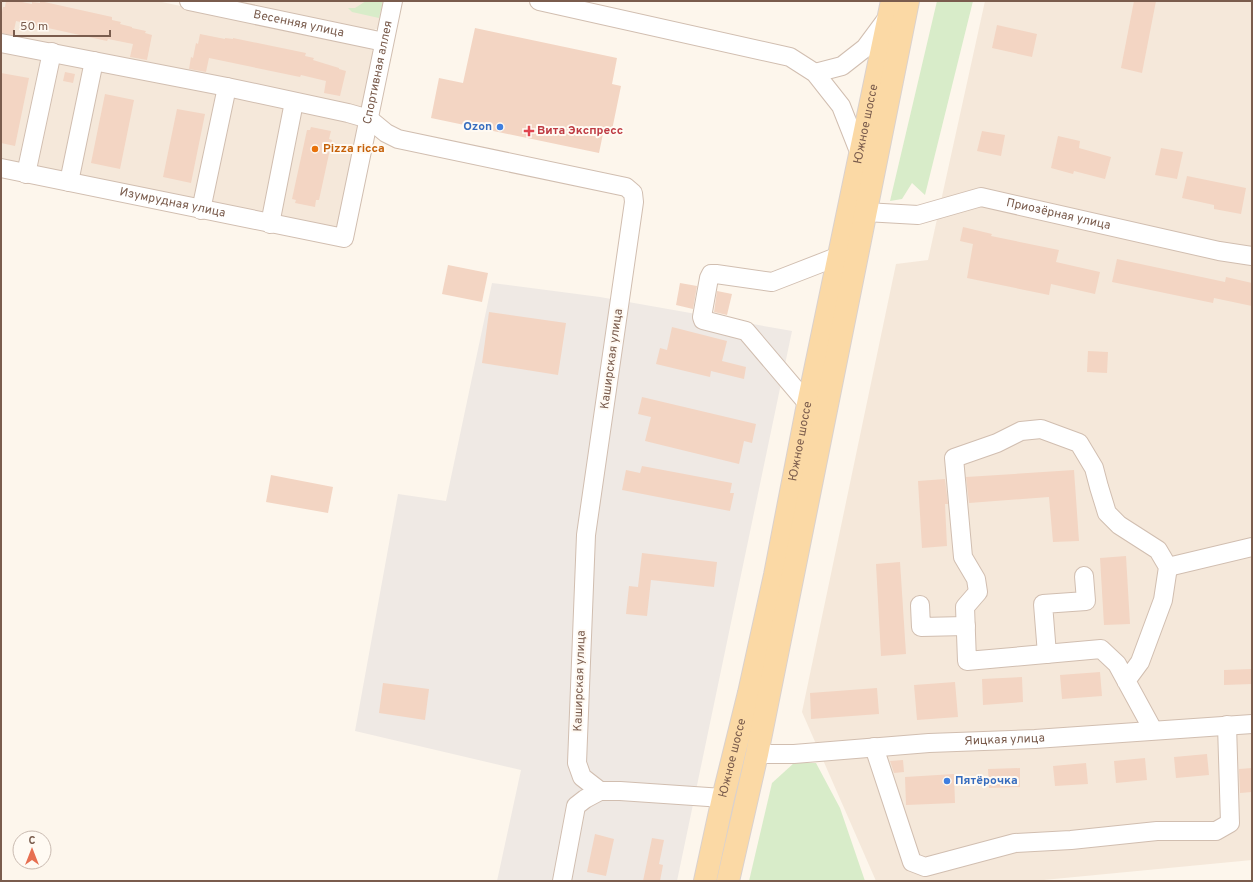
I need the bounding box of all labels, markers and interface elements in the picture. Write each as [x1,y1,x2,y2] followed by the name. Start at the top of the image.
[252,7,345,41] street label: Весенняя улица
[14,12,110,38] scale bar
[20,19,48,35] text: 50 m
[360,19,397,126] street label: Спортивная аллея
[850,83,882,165] street label: Южное шоссе
[463,119,492,135] place label: Ozon
[495,122,505,132] marker: Ozon
[537,123,623,139] place label: Вита Экспресс
[524,126,534,136] marker: Вита Экспресс
[323,141,385,157] place label: Pizza ricca
[310,144,320,154] marker: Pizza ricca
[118,184,227,222] street label: Изумрудная улица
[1005,195,1112,234] street label: Приозёрная улица
[597,308,627,410] street label: Каширская улица
[785,400,816,483] street label: Южное шоссе
[570,630,590,732] street label: Каширская улица
[715,717,750,799] street label: Южное шоссе
[964,730,1045,750] street label: Яицкая улица
[955,773,1018,789] place label: Пятёрочка
[942,776,952,786] marker: Пятёрочка
[12,830,52,870] north arrow
[28,834,36,848] text: С

